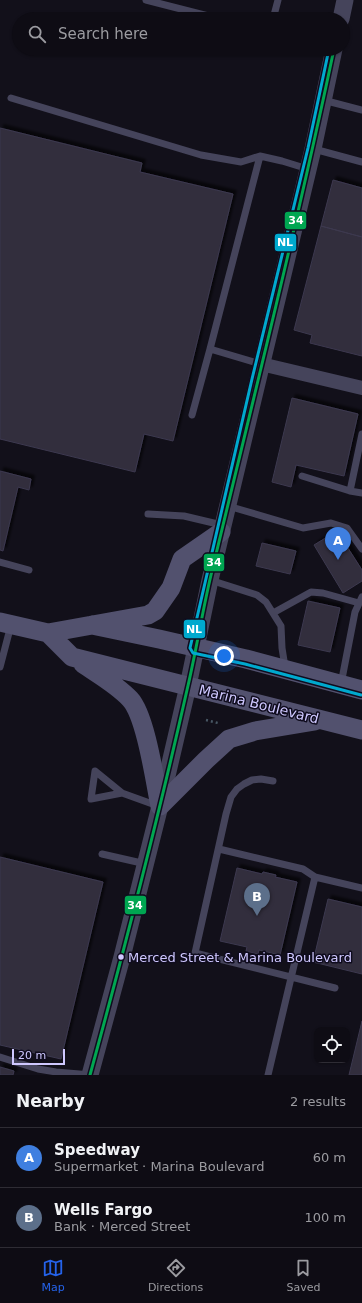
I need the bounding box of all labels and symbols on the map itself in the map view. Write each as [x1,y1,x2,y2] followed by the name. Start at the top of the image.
[284,211,307,230] line badge: 34
[288,214,304,227] text: 34
[274,233,297,252] line badge: NL
[277,236,293,249] text: NL
[325,527,351,560] pin: A
[203,553,225,572] line badge: 34
[206,556,222,569] text: 34
[183,619,206,639] line badge: NL
[186,623,202,636] text: NL
[214,646,234,666] your location
[197,681,321,727] street label: Marina Boulevard
[244,883,270,916] pin: B
[124,895,147,915] line badge: 34
[127,899,143,912] text: 34
[128,950,352,965] place label: Merced Street & Marina Boulevard
[116,952,126,962] marker: Merced Street & Marina Boulevard
[12,1047,65,1066] scale bar

